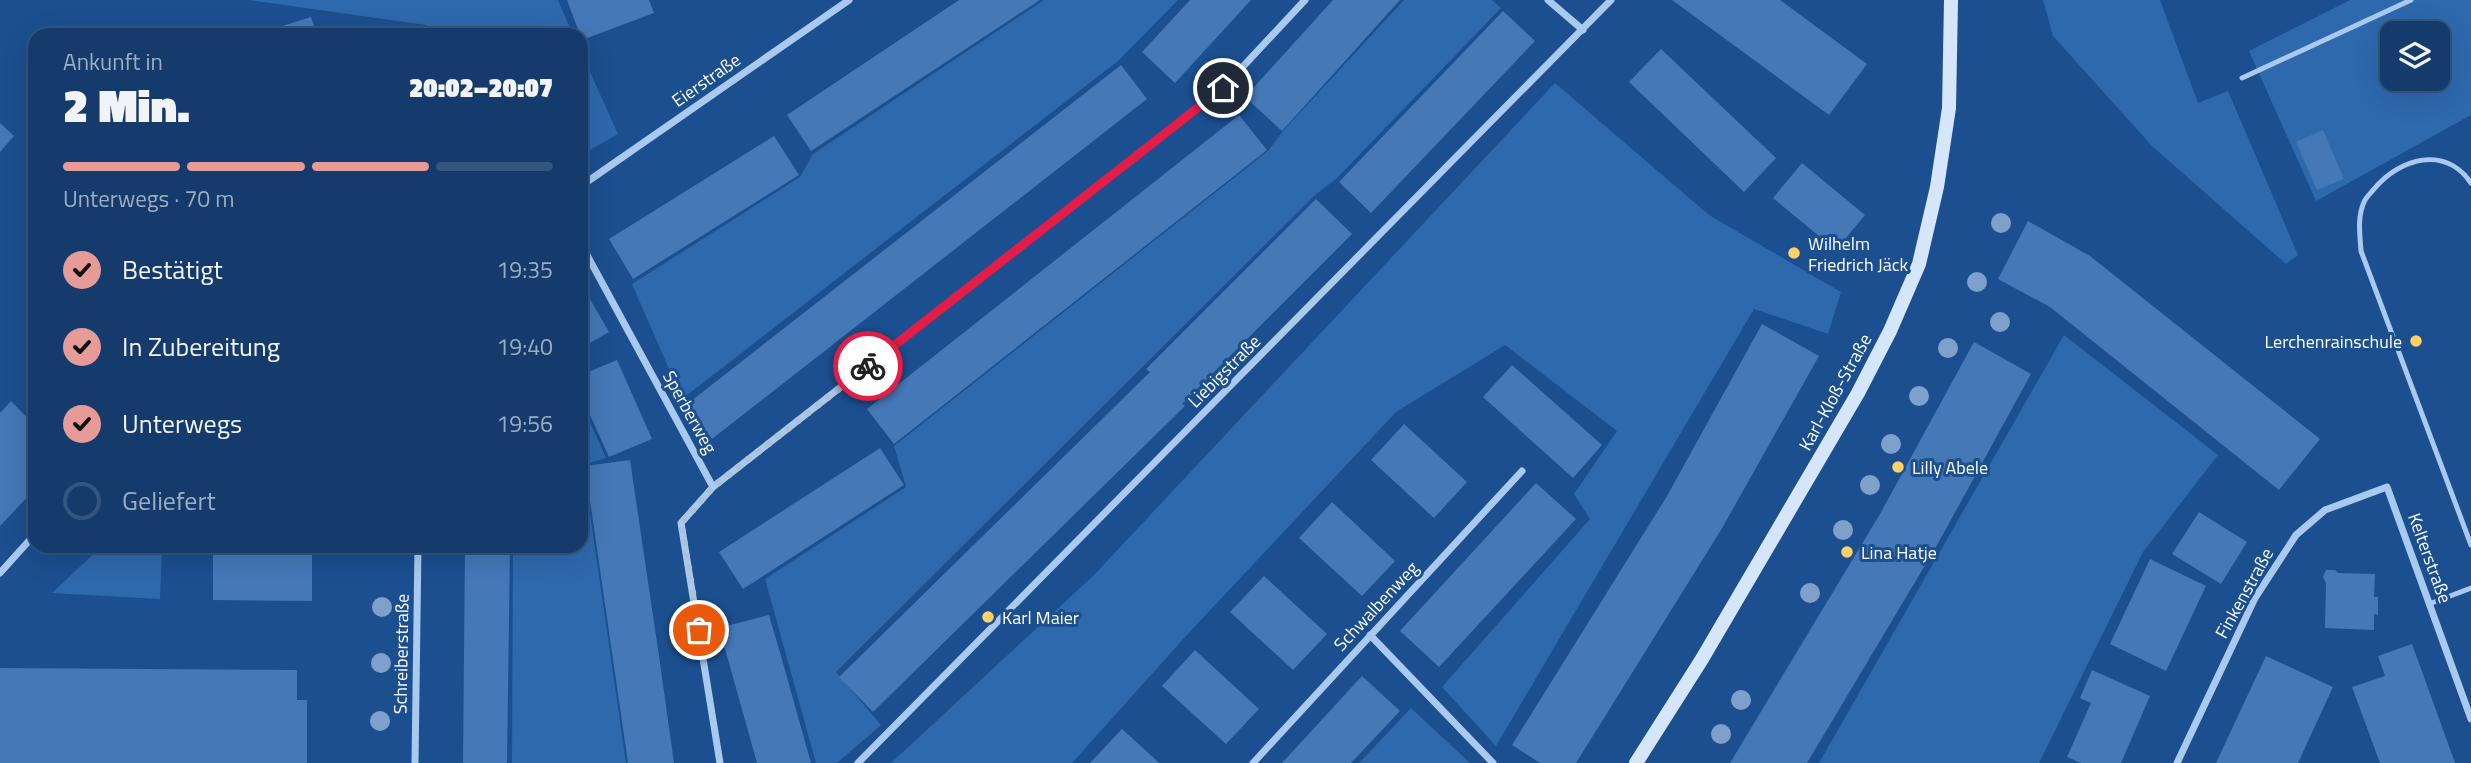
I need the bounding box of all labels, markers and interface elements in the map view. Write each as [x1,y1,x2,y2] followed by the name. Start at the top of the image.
[2380,21,2450,91] map controls
[2380,21,2450,91] button: layers
[63,44,163,79] text: Ankunft in
[666,46,746,114] street label: Eierstraße
[1193,58,1253,118] pin
[409,68,553,107] text: 20:02–20:07
[1204,69,1242,107] icon: home
[63,70,190,140] text: 2 Min.
[63,181,234,216] text: Unterwegs · 70 m
[1808,230,1909,278] place label: Wilhelm Friedrich Jäck
[1786,245,1802,261] marker: Wilhelm Friedrich Jäck
[122,250,223,289] text: Bestätigt
[63,251,101,289] icon: check
[496,252,553,287] text: 19:35
[122,327,280,366] text: In Zubereitung
[63,328,101,366] icon: check
[1181,328,1267,414] street label: Liebigstraße
[2265,328,2402,355] place label: Lerchenrainschule
[496,329,553,364] text: 19:40
[1792,329,1878,455] street label: Karl-Kloß-Straße
[833,331,903,401] courier
[2408,333,2424,349] marker: Lerchenrainschule
[849,347,887,385] icon: bike
[656,366,724,458] street label: Sperberweg
[122,404,242,443] text: Unterwegs
[63,405,101,443] icon: check
[496,406,553,441] text: 19:56
[1912,454,1988,481] place label: Lilly Abele
[1890,459,1906,475] marker: Lilly Abele
[122,481,216,520] text: Geliefert
[2401,509,2459,607] street label: Kelterstraße
[1861,539,1937,566] place label: Lina Hatje
[2208,543,2280,643] street label: Finkenstraße
[1839,544,1855,560] marker: Lina Hatje
[1327,555,1425,657] street label: Schwalbenweg
[386,594,416,714] street label: Schreiberstraße
[669,600,729,660] pin
[1002,604,1079,631] place label: Karl Maier
[980,609,996,625] marker: Karl Maier
[680,611,718,649] icon: bag

